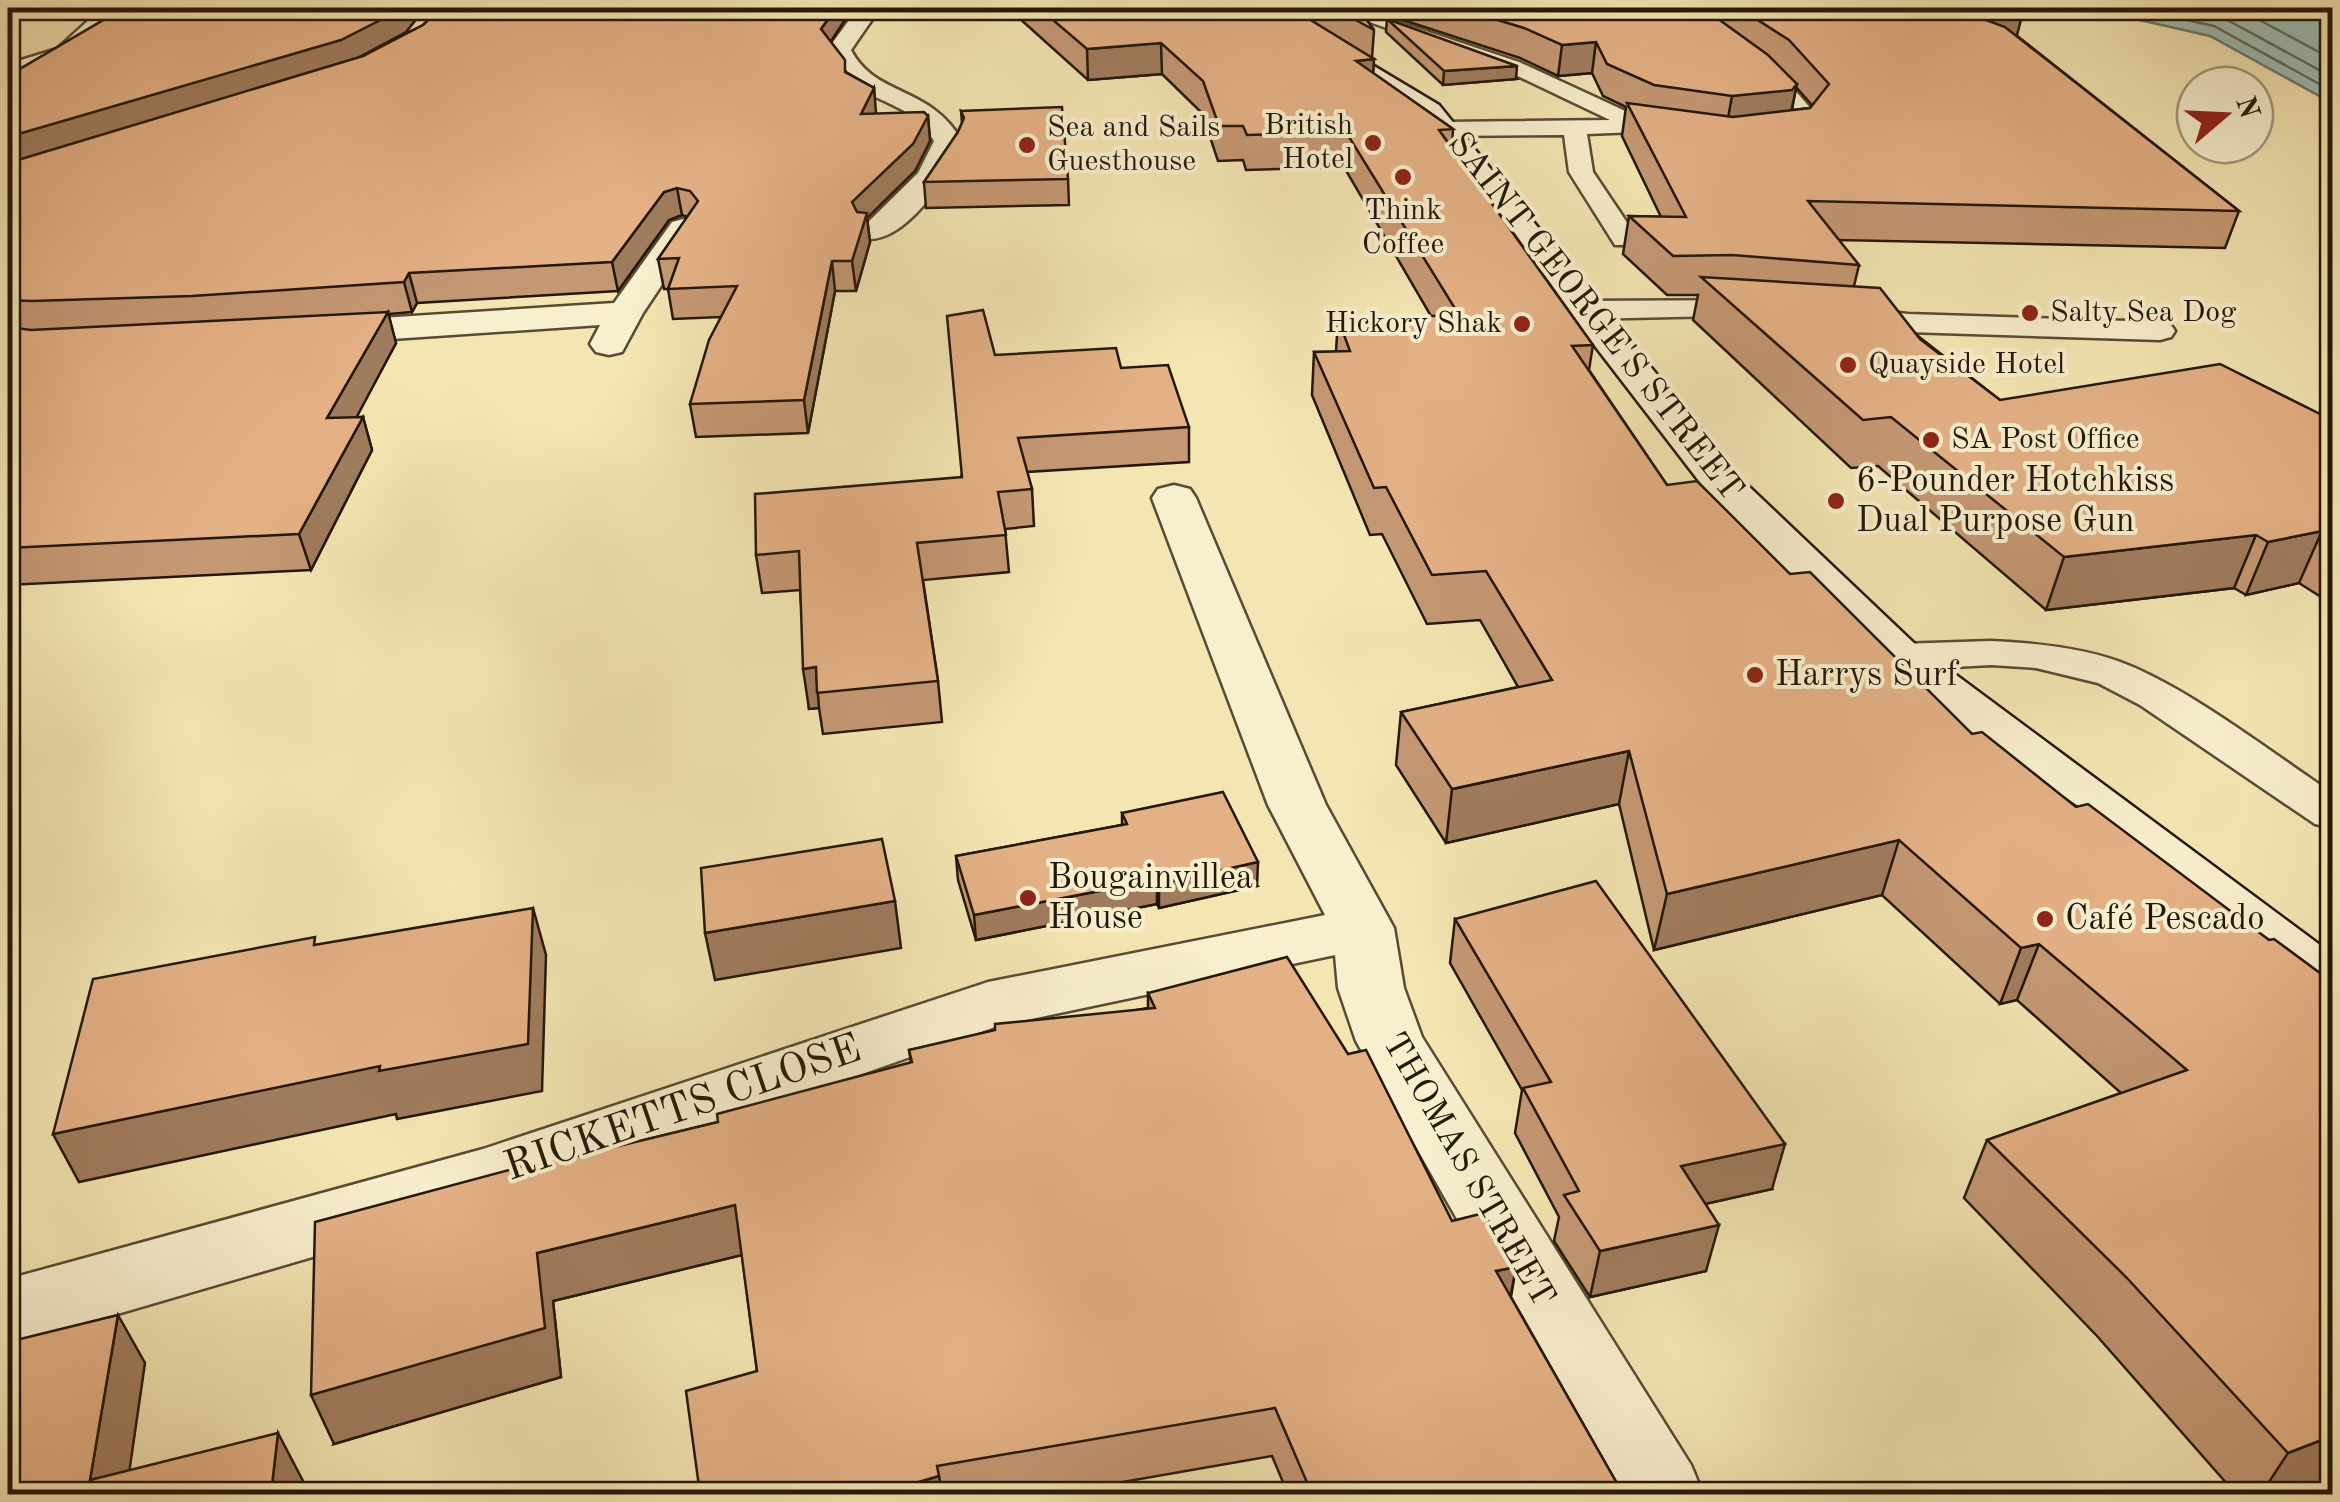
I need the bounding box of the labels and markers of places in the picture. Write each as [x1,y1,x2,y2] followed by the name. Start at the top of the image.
[1264,111,1353,175] place label: British Hotel
[1047,113,1220,177] place label: Sea and Sails Guesthouse
[1362,132,1384,154] marker: British Hotel
[1016,134,1038,156] marker: Sea and Sails Guesthouse
[1392,166,1414,188] marker: Think Coffee
[1362,196,1444,260] place label: Think Coffee
[2050,298,2236,328] place label: Salty Sea Dog
[2019,302,2041,324] marker: Salty Sea Dog
[1325,309,1502,339] place label: Hickory Shak
[1511,313,1533,335] marker: Hickory Shak
[1868,350,2065,380] place label: Quayside Hotel
[1837,354,1859,376] marker: Quayside Hotel
[1951,425,2140,455] place label: SA Post Office
[1920,429,1942,451] marker: SA Post Office
[1856,464,2174,539] place label: 6-Pounder Hotchkiss Dual Purpose Gun
[1825,490,1847,512] marker: 6-Pounder Hotchkiss Dual Purpose Gun
[1775,658,1960,693] place label: Harrys Surf
[1744,664,1766,686] marker: Harrys Surf
[1048,861,1253,936] place label: Bougainvillea House
[1017,887,1039,909] marker: Bougainvillea House
[2065,902,2265,937] place label: Café Pescado
[2034,908,2056,930] marker: Café Pescado

